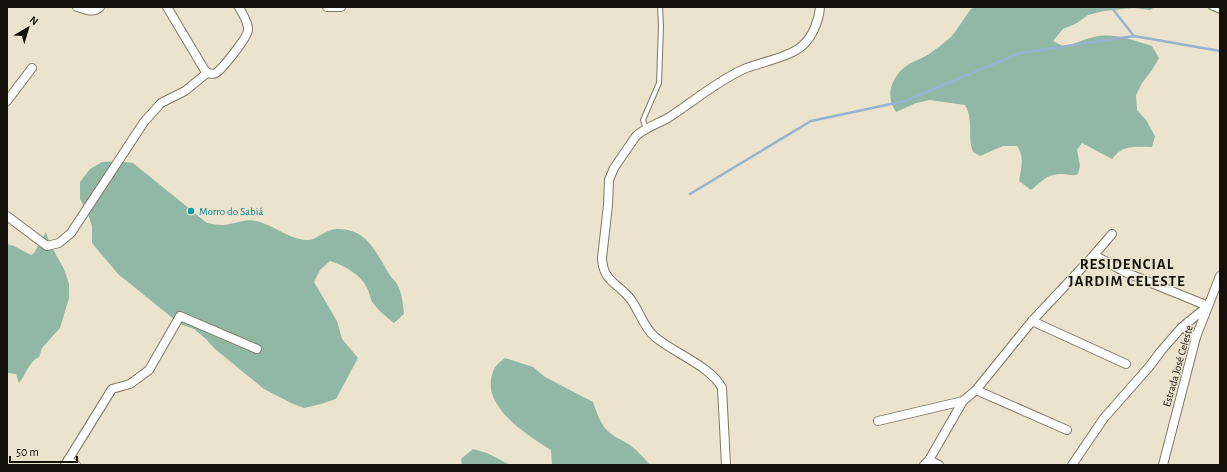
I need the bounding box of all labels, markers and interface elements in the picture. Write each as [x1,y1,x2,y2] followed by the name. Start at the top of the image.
[8,8,48,48] north arrow
[27,14,40,27] text: N
[186,206,196,216] marker: Morro do Sabiá
[199,206,263,217] place label: Morro do Sabiá
[1068,257,1186,289] district label: RESIDENCIAL JARDIM CELESTE
[1161,324,1195,408] street label: Estrada José Celeste
[10,438,77,464] scale bar
[16,446,39,458] text: 50 m

